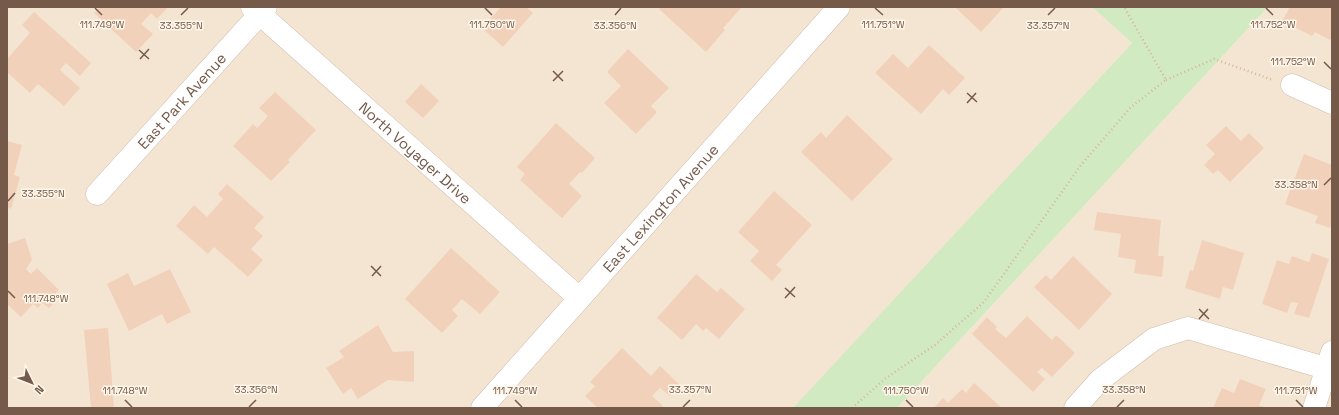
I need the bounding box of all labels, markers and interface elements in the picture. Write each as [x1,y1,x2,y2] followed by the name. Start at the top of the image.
[80,18,125,31] text: 111.749°W
[469,18,515,31] text: 111.750°W
[862,18,905,31] text: 111.751°W
[1251,18,1296,31] text: 111.752°W
[159,19,203,32] text: 33.355°N
[593,19,637,32] text: 33.356°N
[1027,19,1069,32] text: 33.357°N
[133,48,230,153] street label: East Park Avenue
[1271,55,1316,68] text: 111.752°W
[355,98,476,208] street label: North Voyager Drive
[598,140,722,276] street label: East Lexington Avenue
[1274,178,1318,191] text: 33.358°N
[21,187,65,200] text: 33.355°N
[24,292,69,305] text: 111.748°W
[12,363,52,403] north arrow
[32,382,47,397] text: N
[234,383,278,396] text: 33.356°N
[669,383,711,396] text: 33.357°N
[1102,383,1146,396] text: 33.358°N
[103,384,148,397] text: 111.748°W
[493,384,538,397] text: 111.749°W
[883,384,929,397] text: 111.750°W
[1275,384,1318,397] text: 111.751°W

